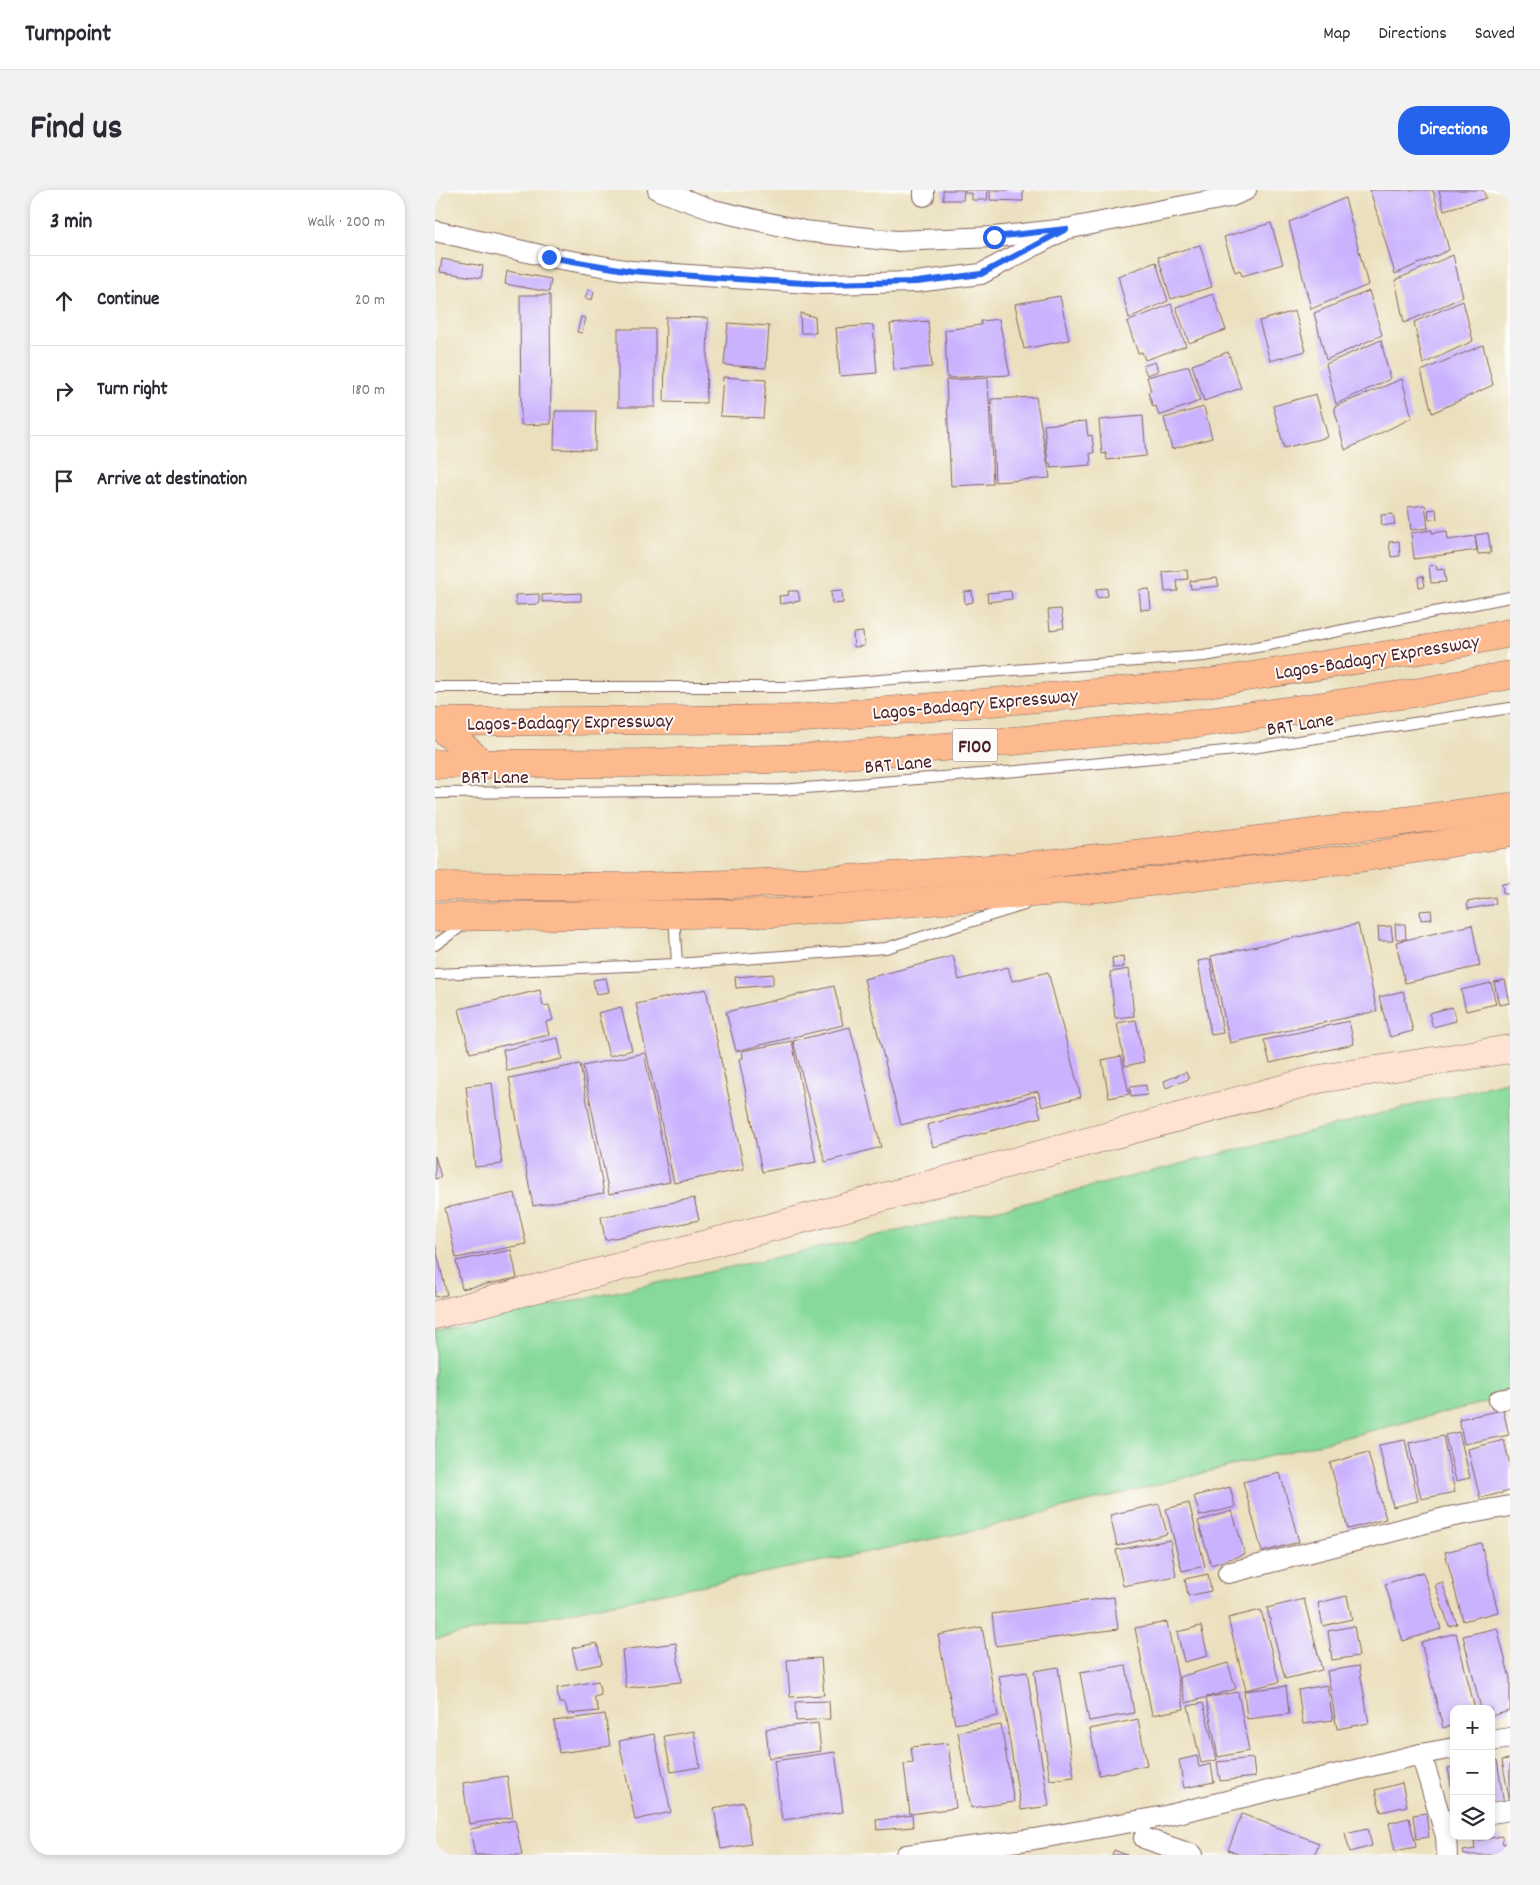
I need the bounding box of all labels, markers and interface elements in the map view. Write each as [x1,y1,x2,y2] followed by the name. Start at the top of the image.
[25,18,111,52] text: Turnpoint
[1323,22,1350,47] text: Map
[1378,22,1447,47] text: Directions
[1475,22,1515,47] text: Saved
[30,105,122,155] text: Find us
[1398,106,1510,155] button: Directions
[50,208,92,238] text: 3 min
[308,211,385,234] text: Walk · 200 m
[983,226,1006,249] route start
[538,246,561,269] route end
[50,287,78,315] icon: ahead
[97,287,159,314] text: Continue
[355,289,385,312] text: 20 m
[50,377,78,405] icon: right
[97,377,168,404] text: Turn right
[352,379,385,402] text: 180 m
[50,467,78,495] icon: arrive
[97,467,247,494] text: Arrive at destination
[1273,629,1482,689] street label: Lagos-Badagry Expressway
[871,683,1080,729] street label: Lagos-Badagry Expressway
[1265,707,1336,745] street label: BRT Lane
[467,708,674,740] street label: Lagos-Badagry Expressway
[953,728,997,762] road number: F100
[863,749,933,783] street label: BRT Lane
[461,765,529,793] street label: BRT Lane
[1450,1705,1495,1840] map controls
[1450,1705,1495,1750] button: +
[1450,1750,1495,1795] button: −
[1450,1795,1495,1840] button: layers

